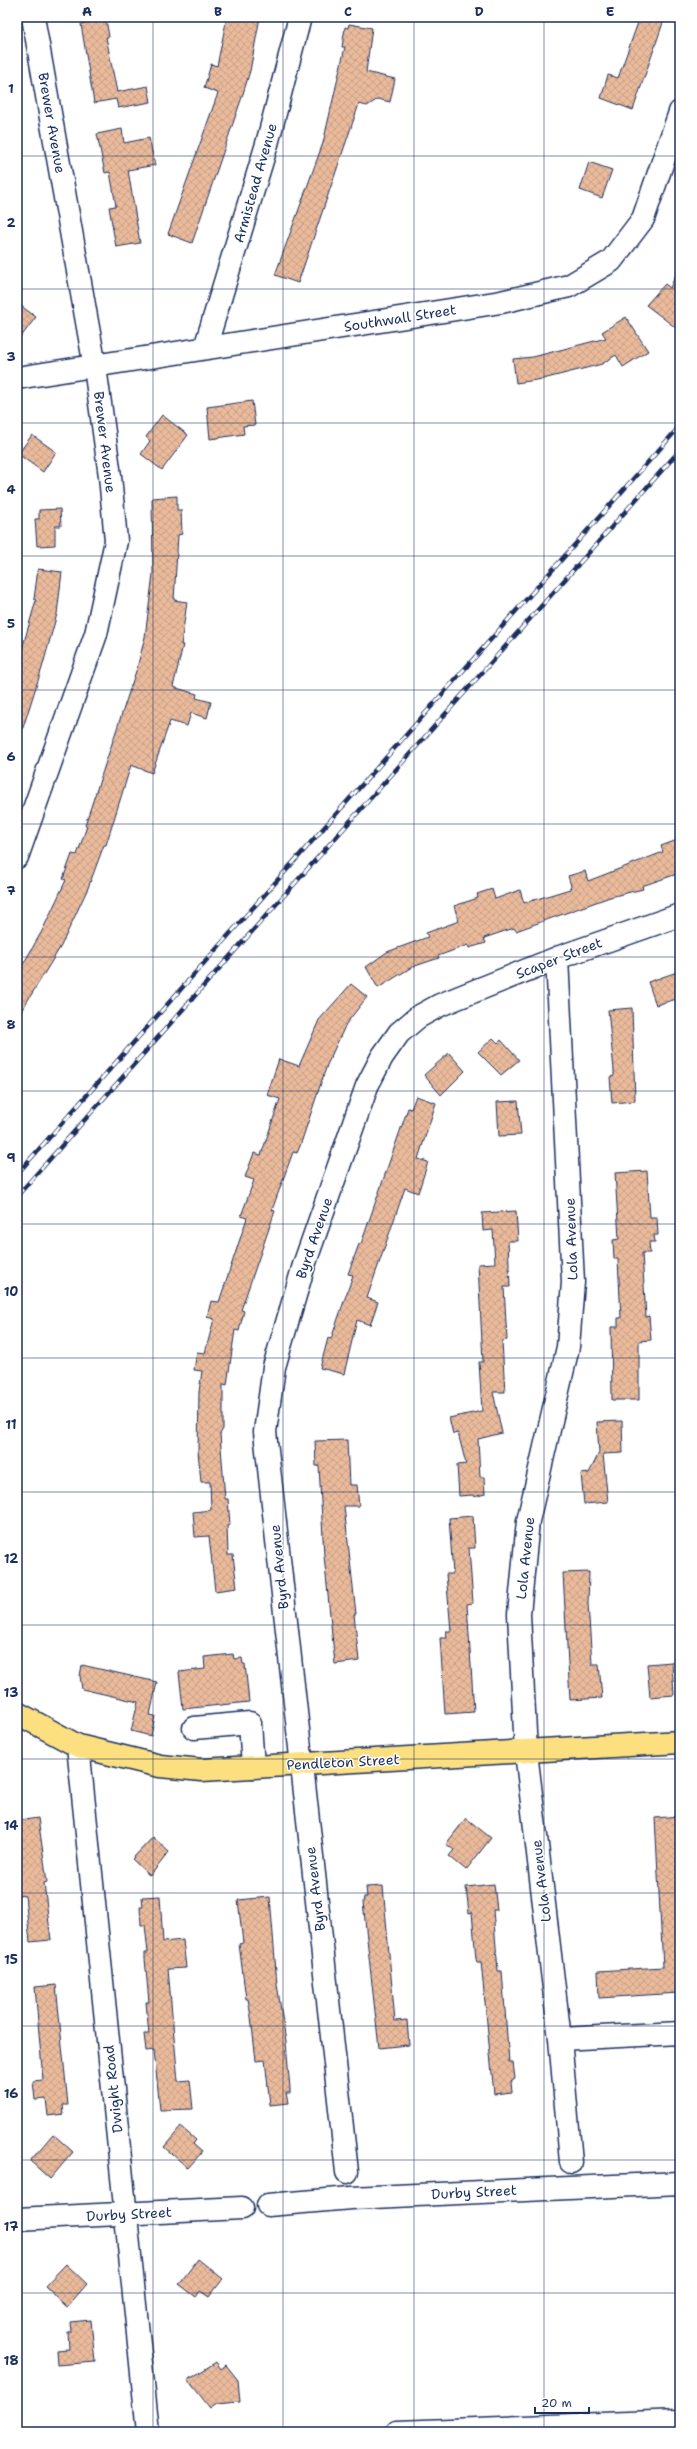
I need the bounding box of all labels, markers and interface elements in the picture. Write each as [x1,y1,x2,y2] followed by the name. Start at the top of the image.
[82,3,92,20] text: A
[214,3,222,20] text: B
[344,3,352,20] text: C
[474,3,484,20] text: D
[606,3,615,20] text: E
[34,71,70,175] street label: Brewer Avenue
[8,80,14,97] text: 1
[229,121,281,245] street label: Armistead Avenue
[6,214,16,231] text: 2
[343,300,457,336] street label: Southwall Street
[6,348,16,365] text: 3
[90,390,120,494] street label: Brewer Avenue
[6,481,16,498] text: 4
[7,615,15,632] text: 5
[6,748,16,765] text: 6
[6,882,16,899] text: 7
[513,933,605,983] street label: Scaper Street
[6,1016,16,1033] text: 8
[6,1149,16,1166] text: 9
[292,1195,336,1281] street label: Byrd Avenue
[561,1197,581,1281] street label: Lola Avenue
[4,1283,18,1300] text: 10
[5,1416,17,1433] text: 11
[512,1516,538,1600] street label: Lola Avenue
[266,1524,292,1610] street label: Byrd Avenue
[4,1550,18,1567] text: 12
[4,1684,18,1701] text: 13
[286,1750,400,1774] street label: Pendleton Street
[4,1817,18,1834] text: 14
[527,1839,555,1923] street label: Lola Avenue
[301,1846,329,1932] street label: Byrd Avenue
[4,1951,18,1968] text: 15
[99,2044,127,2134] street label: Dwight Road
[4,2085,18,2102] text: 16
[431,2181,517,2203] street label: Durby Street
[86,2203,172,2225] street label: Durby Street
[4,2218,18,2235] text: 17
[4,2352,18,2369] text: 18
[535,2389,589,2415] scale bar
[541,2395,572,2411] text: 20 m

